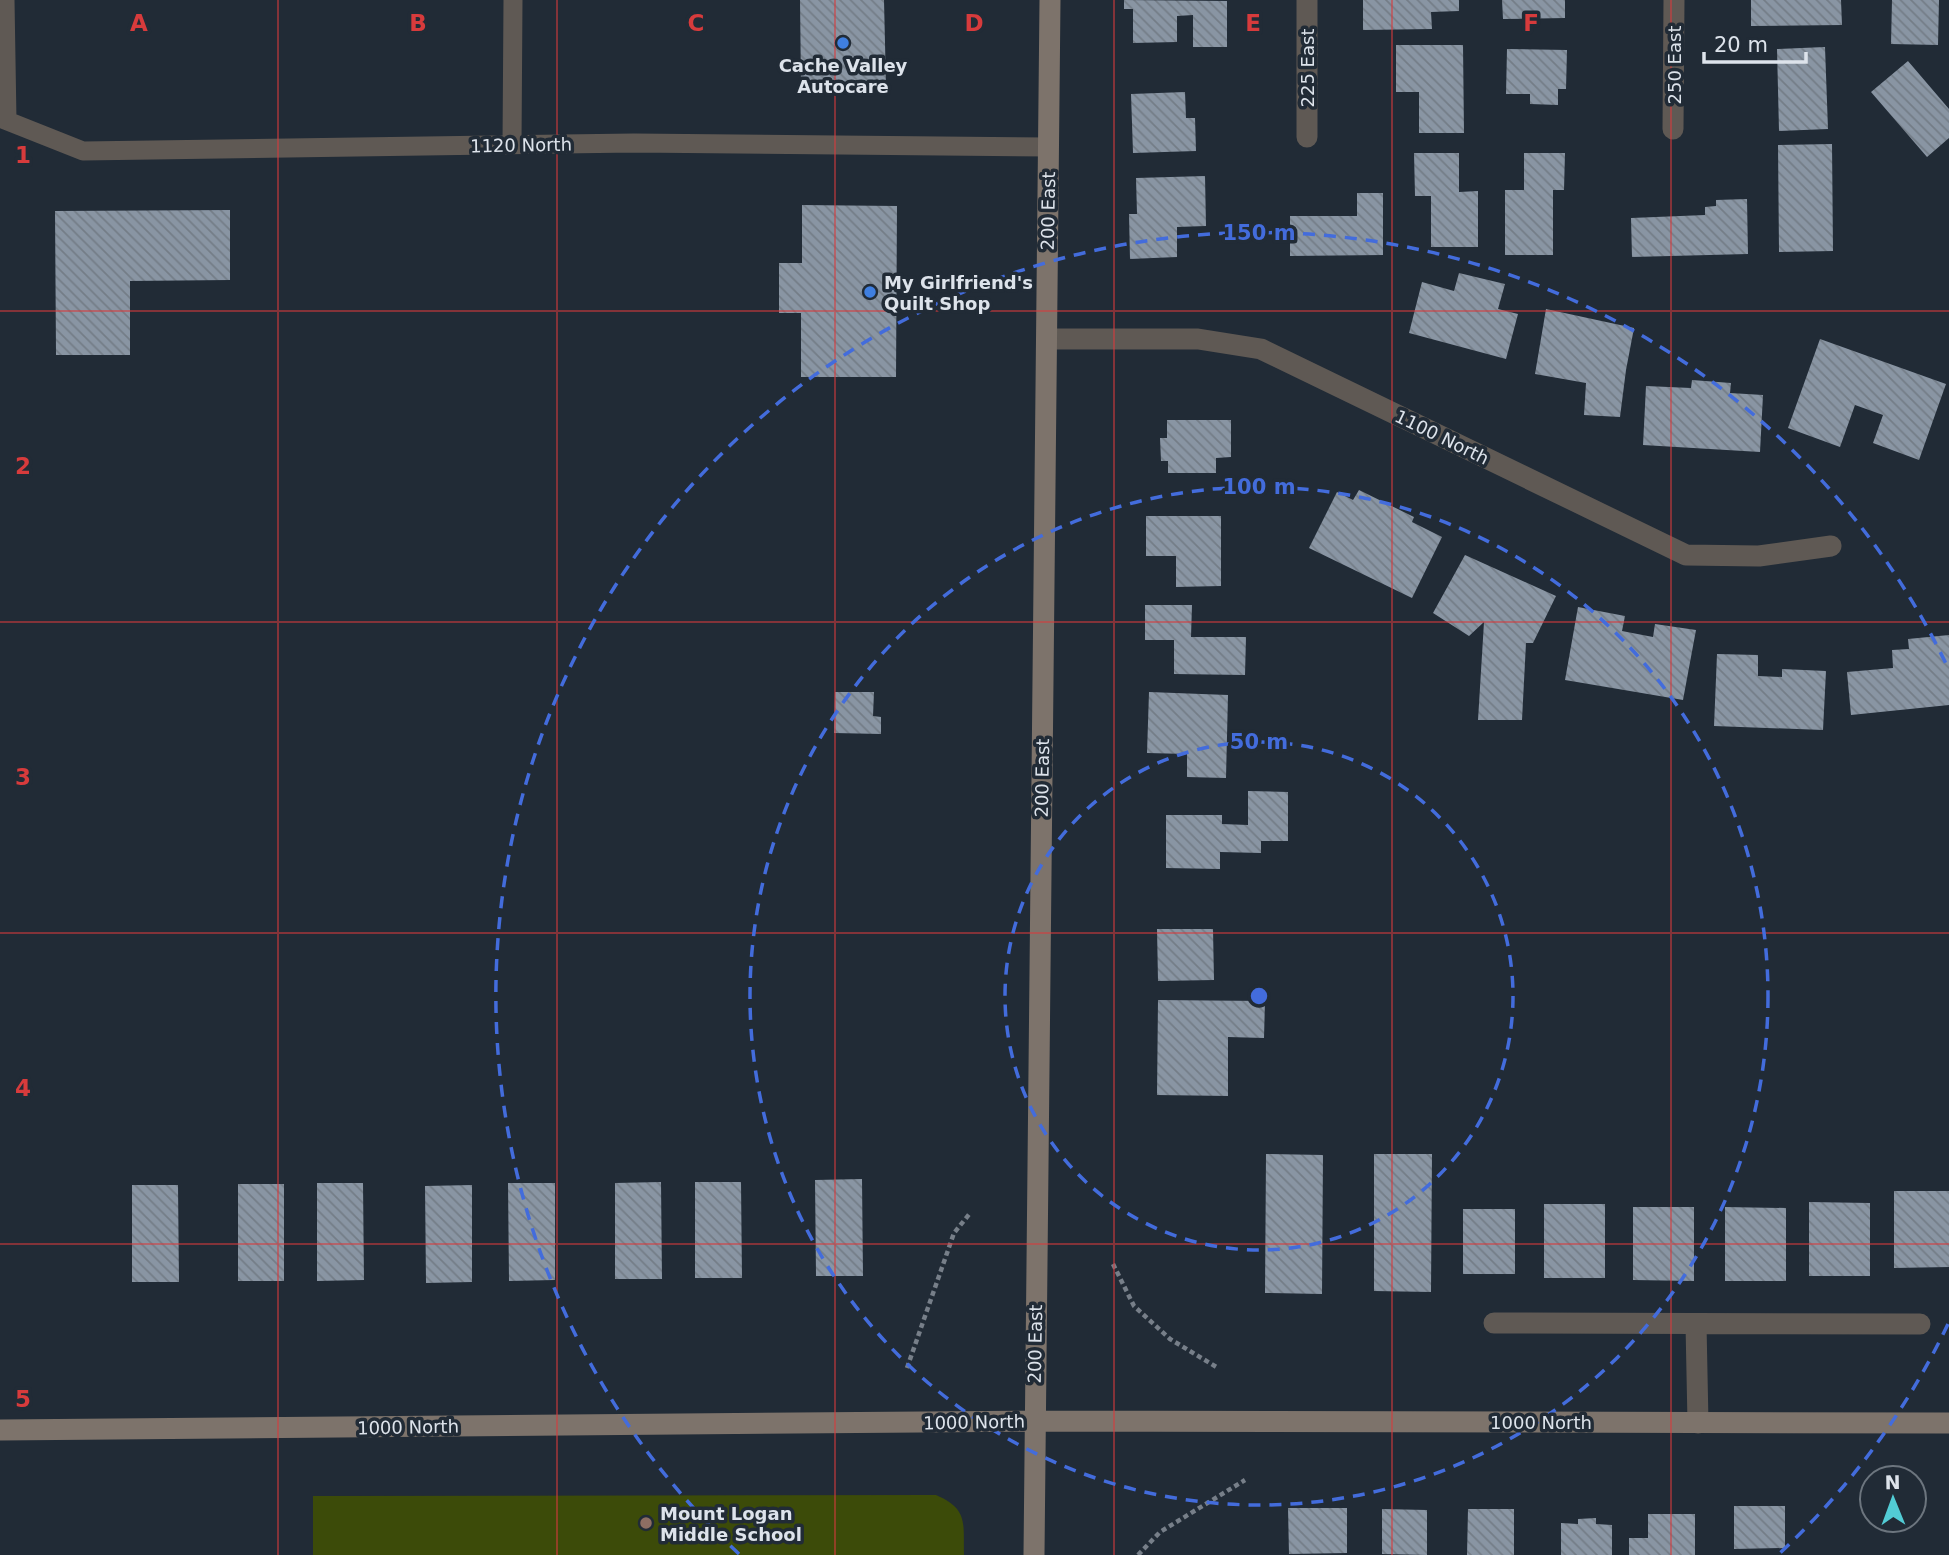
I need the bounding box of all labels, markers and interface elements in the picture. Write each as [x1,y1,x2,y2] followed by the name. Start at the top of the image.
[130,10,148,36] text: A
[409,10,427,36] text: B
[688,10,704,36] text: C
[964,10,984,36] text: D
[1245,10,1261,36] text: E
[1523,10,1539,36] text: F
[1704,21,1806,65] scale bar
[1664,26,1685,104] street label: 250 East
[1297,29,1318,107] street label: 225 East
[1714,33,1768,57] text: 20 m
[835,35,851,51] marker: Cache Valley Autocare
[779,55,908,97] place label: Cache Valley Autocare
[470,134,572,156] street label: 1120 North
[15,142,31,168] text: 1
[1037,171,1059,251] street label: 200 East
[1222,221,1296,245] text: 150 m
[884,272,1033,314] place label: My Girlfriend's Quilt Shop
[862,284,878,300] marker: My Girlfriend's Quilt Shop
[1392,405,1492,469] street label: 1100 North
[15,453,31,479] text: 2
[1222,475,1296,499] text: 100 m
[1230,730,1288,754] text: 50 m
[1031,738,1053,818] street label: 200 East
[15,764,31,790] text: 3
[1247,984,1271,1008] centre of rings
[15,1075,31,1101] text: 4
[1024,1304,1046,1384] street label: 200 East
[15,1386,31,1412] text: 5
[923,1411,1025,1433] street label: 1000 North
[1490,1412,1592,1433] street label: 1000 North
[357,1416,459,1438] street label: 1000 North
[1858,1464,1928,1534] north arrow
[1885,1471,1901,1493] text: N
[660,1503,802,1545] place label: Mount Logan Middle School
[638,1515,654,1531] marker: Mount Logan Middle School

